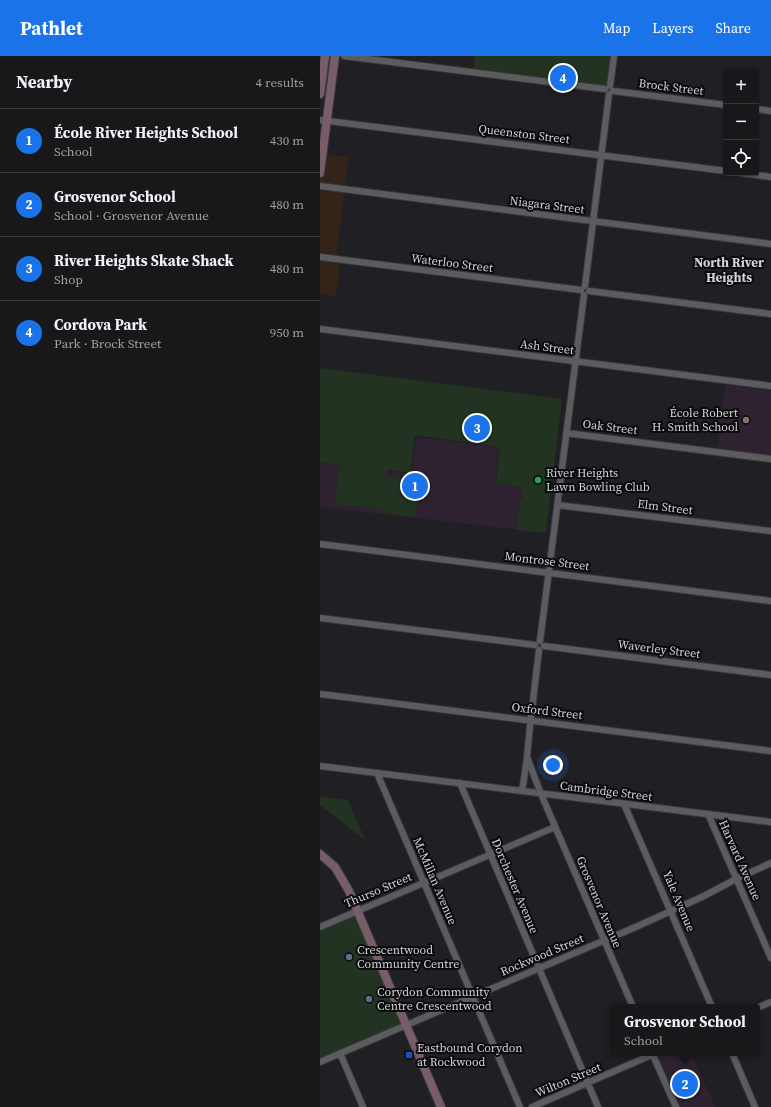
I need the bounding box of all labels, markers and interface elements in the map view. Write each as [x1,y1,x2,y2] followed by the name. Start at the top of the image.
[20,15,83,41] text: Pathlet
[603,18,630,38] text: Map
[652,18,694,38] text: Layers
[716,18,751,38] text: Share
[550,63,576,93] pin: 4
[723,68,759,176] map controls
[723,68,759,104] button: +
[16,70,72,94] text: Nearby
[256,74,304,91] text: 4 results
[638,75,704,99] street label: Brock Street
[723,104,759,140] button: −
[478,120,571,148] street label: Queenston Street
[54,122,238,143] text: École River Heights School
[25,132,33,149] text: 1
[270,132,304,149] text: 430 m
[723,140,759,176] button: locate
[54,143,93,160] text: School
[54,186,176,207] text: Grosvenor School
[509,192,585,218] street label: Niagara Street
[25,196,33,213] text: 2
[270,196,304,213] text: 480 m
[54,207,209,224] text: School · Grosvenor Avenue
[54,250,234,271] text: River Heights Skate Shack
[410,250,494,276] street label: Waterloo Street
[694,254,765,286] district label: North River Heights
[25,260,33,277] text: 3
[270,260,304,277] text: 480 m
[54,271,83,288] text: Shop
[54,314,147,335] text: Cordova Park
[25,324,33,341] text: 4
[270,324,304,341] text: 950 m
[54,335,161,352] text: Park · Brock Street
[519,336,575,358] street label: Ash Street
[652,405,738,435] place label: École Robert H. Smith School
[464,413,490,443] pin: 3
[741,415,751,425] marker: École Robert H. Smith School
[582,416,638,438] street label: Oak Street
[546,465,650,495] place label: River Heights Lawn Bowling Club
[402,471,428,501] pin: 1
[533,475,543,485] marker: River Heights Lawn Bowling Club
[637,496,694,518] street label: Elm Street
[504,548,590,574] street label: Montrose Street
[617,636,701,662] street label: Waverley Street
[511,699,583,723] street label: Oxford Street
[543,755,563,775] your location
[559,777,653,805] street label: Cambridge Street
[715,817,765,903] street label: Harvard Avenue
[409,835,461,927] street label: McMillan Avenue
[488,836,542,936] street label: Dorchester Avenue
[572,854,626,950] street label: Grosvenor Avenue
[659,868,699,934] street label: Yale Avenue
[342,869,414,911] street label: Thurso Street
[498,930,586,980] street label: Rockwood Street
[357,942,459,972] place label: Crescentwood Community Centre
[344,952,354,962] marker: Crescentwood Community Centre
[377,984,492,1014] place label: Corydon Community Centre Crescentwood
[364,994,374,1004] marker: Corydon Community Centre Crescentwood
[610,1004,760,1056] popup
[624,1011,746,1032] text: Grosvenor School
[624,1032,663,1049] text: School
[417,1040,523,1070] place label: Eastbound Corydon at Rockwood
[404,1050,414,1060] marker: Eastbound Corydon at Rockwood
[533,1059,603,1101] street label: Wilton Street
[672,1069,698,1099] pin: 2

